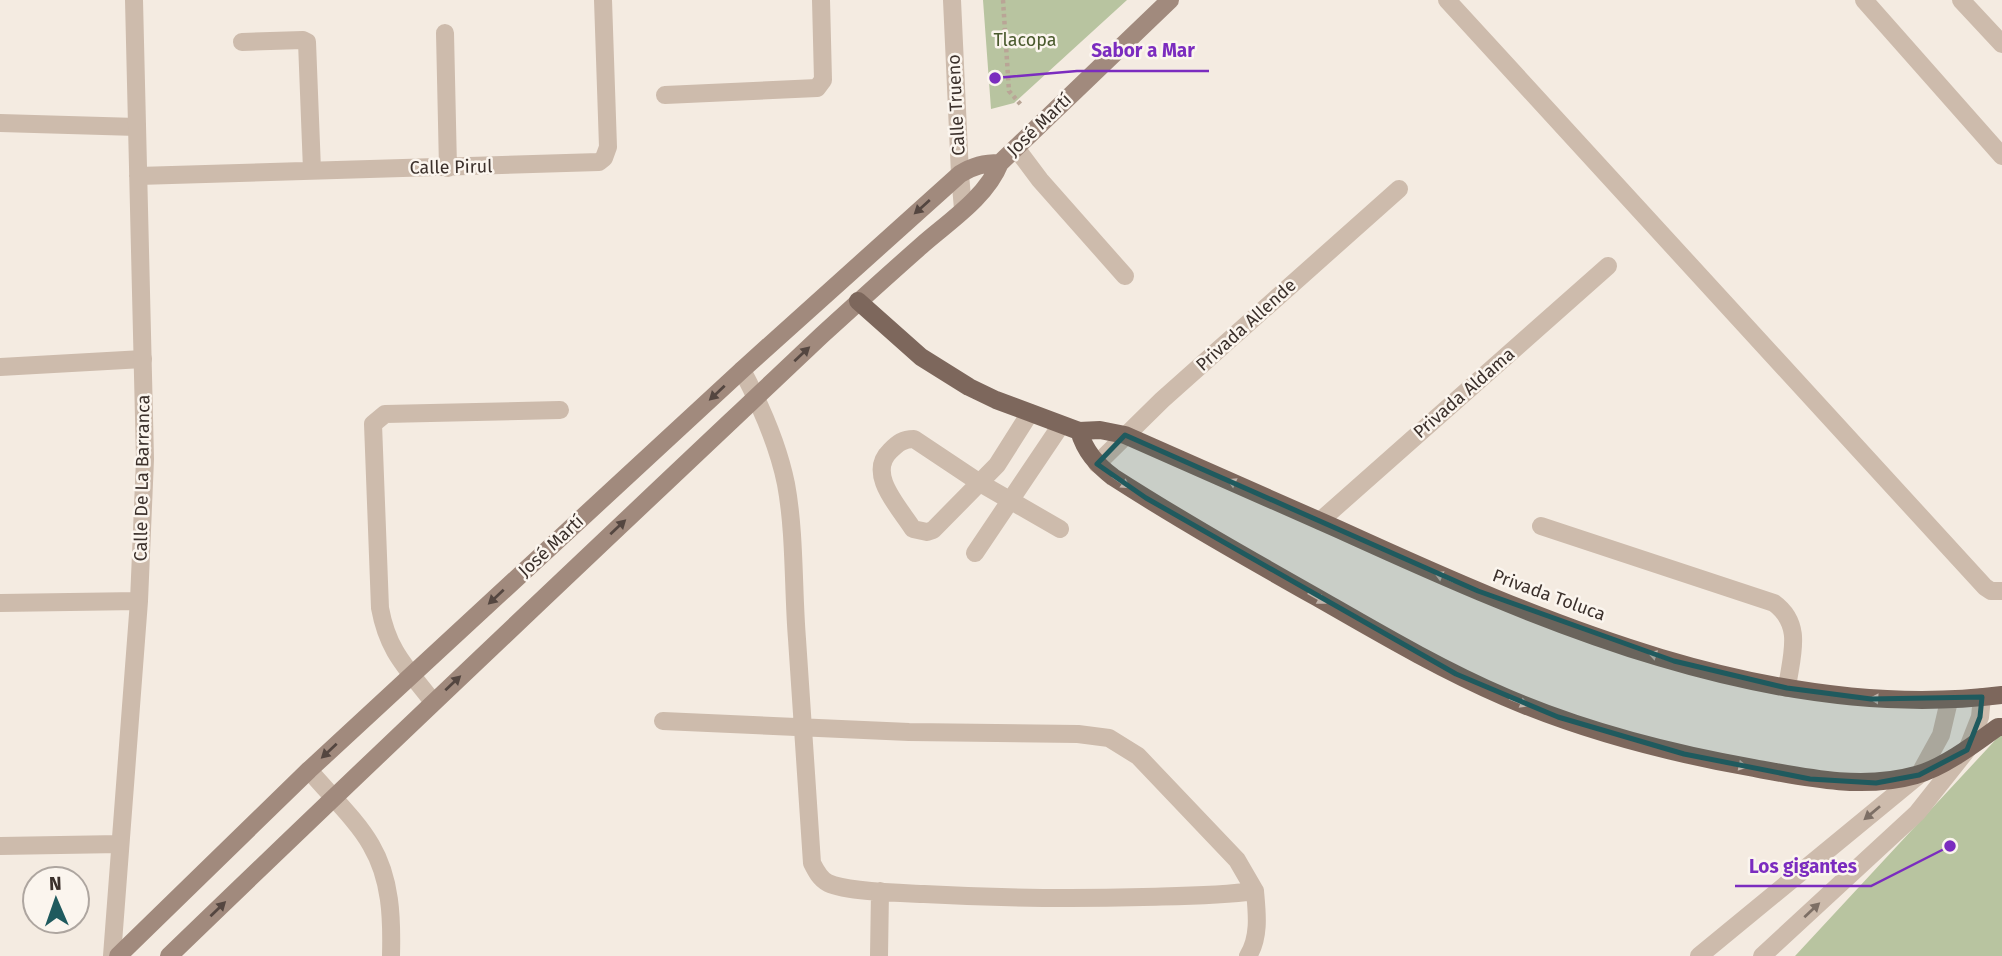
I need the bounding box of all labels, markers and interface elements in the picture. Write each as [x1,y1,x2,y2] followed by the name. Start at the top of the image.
[993,29,1057,51] park label: Tlacopa
[1077,31,1209,71] callout: Sabor a Mar
[1091,39,1195,62] text: Sabor a Mar
[942,54,970,156] street label: Calle Trueno
[1002,89,1076,161] street label: José Martí
[409,155,493,179] street label: Calle Pirul
[914,199,931,215] one-way arrow
[1191,274,1301,376] street label: Privada Allende
[1409,343,1519,443] street label: Privada Aldama
[793,347,810,363] one-way arrow
[709,384,726,400] one-way arrow
[130,395,154,561] street label: Calle De La Barranca
[1112,475,1130,489] one-way arrow
[1226,478,1247,489] one-way arrow
[514,510,588,582] street label: José Martí
[609,520,626,536] one-way arrow
[1490,564,1608,626] street label: Privada Toluca
[1434,571,1455,582] one-way arrow
[488,588,505,604] one-way arrow
[1307,592,1327,604] one-way arrow
[1647,650,1668,661] one-way arrow
[444,675,461,691] one-way arrow
[1869,693,1891,704] one-way arrow
[1508,697,1529,708] one-way arrow
[321,743,338,759] one-way arrow
[1726,760,1748,771] one-way arrow
[1863,806,1881,821] one-way arrow
[1735,846,1871,886] callout: Los gigantes
[1749,855,1857,878] text: Los gigantes
[21,865,91,935] north arrow
[49,872,62,895] text: N
[209,901,226,917] one-way arrow
[1803,902,1820,918] one-way arrow

